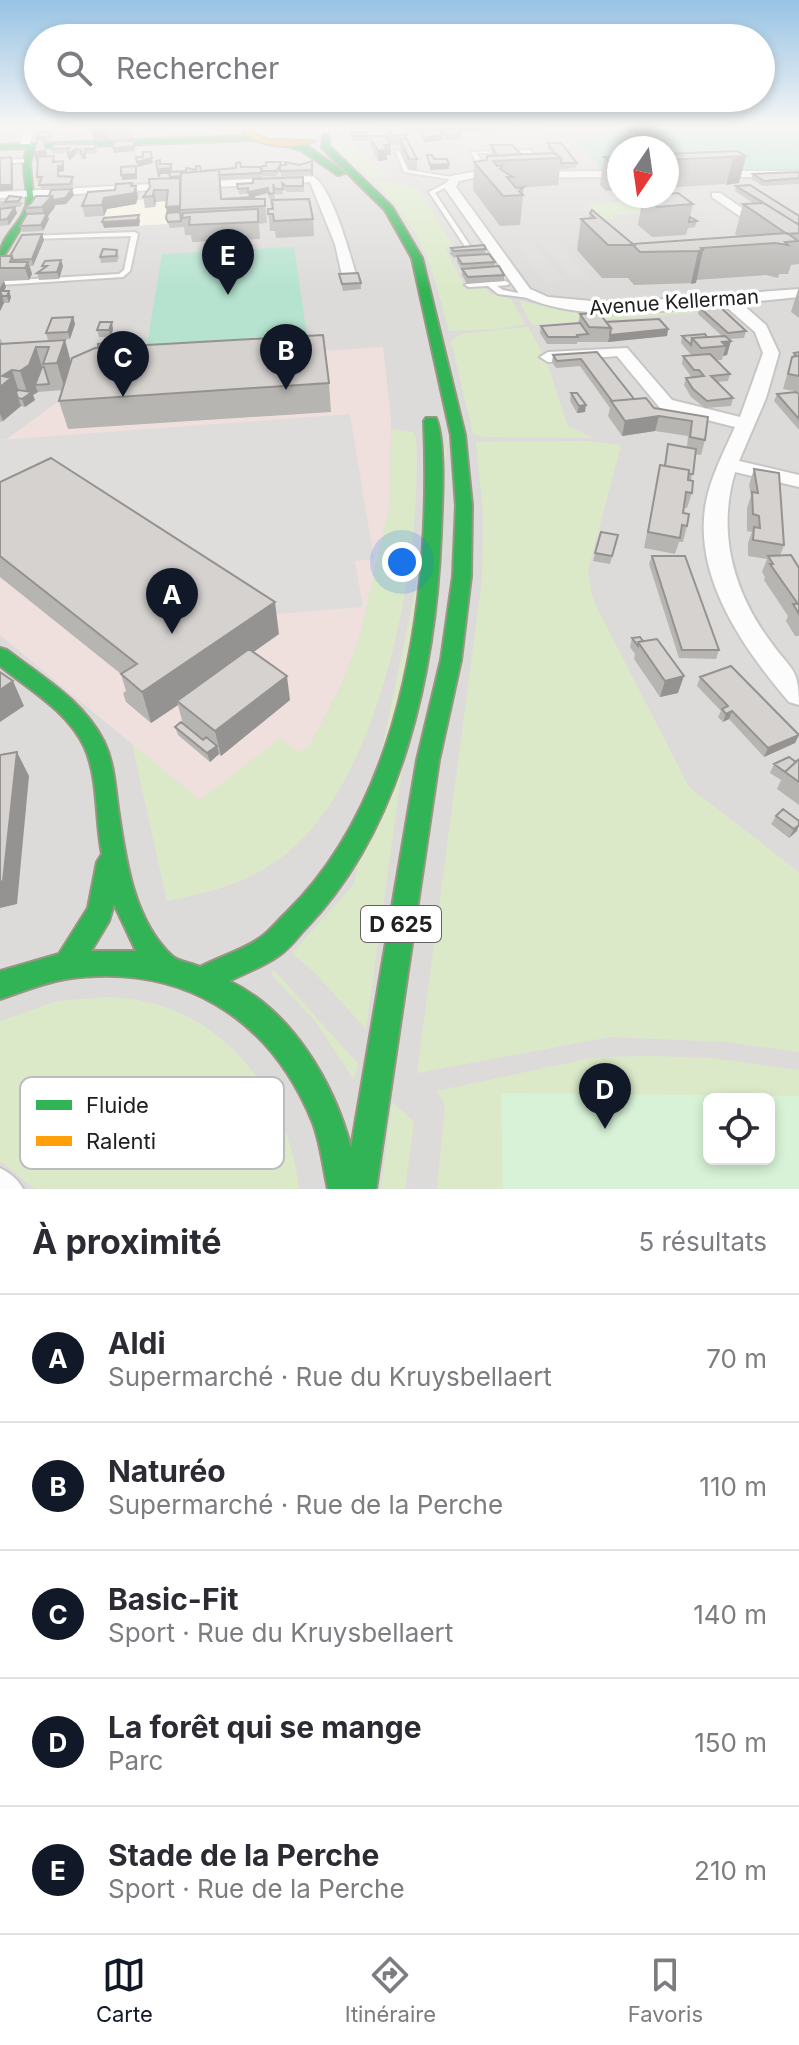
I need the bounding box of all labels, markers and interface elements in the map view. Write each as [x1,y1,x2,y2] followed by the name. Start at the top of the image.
[24,24,775,112] search box
[52,46,96,90] icon: search
[116,50,279,86] text: Rechercher
[607,136,679,208] north arrow
[202,229,254,295] pin: E
[588,284,760,320] street label: Avenue Kellerman
[260,324,312,390] pin: B
[97,331,149,397] pin: C
[382,542,422,582] your location
[146,568,198,634] pin: A
[361,906,441,942] road number: D 625
[579,1063,631,1129] pin: D
[20,1077,284,1169] legend
[86,1092,149,1118] text: Fluide
[703,1093,775,1165] map controls
[703,1093,775,1165] button: locate
[86,1128,156,1154] text: Ralenti
[32,1221,222,1262] text: À proximité
[638,1226,767,1257] text: 5 résultats
[108,1325,166,1361] text: Aldi
[48,1343,68,1374] text: A
[706,1343,767,1374] text: 70 m
[108,1361,552,1392] text: Supermarché · Rue du Kruysbellaert
[108,1453,226,1489] text: Naturéo
[49,1471,67,1502] text: B
[699,1471,767,1502] text: 110 m
[108,1489,503,1520] text: Supermarché · Rue de la Perche
[108,1581,239,1617] text: Basic-Fit
[48,1599,68,1630] text: C
[693,1599,767,1630] text: 140 m
[108,1617,453,1648] text: Sport · Rue du Kruysbellaert
[108,1709,422,1745] text: La forêt qui se mange
[49,1727,67,1758] text: D
[694,1727,767,1758] text: 150 m
[108,1745,163,1776] text: Parc
[108,1837,379,1873] text: Stade de la Perche
[50,1855,66,1886] text: E
[694,1855,767,1886] text: 210 m
[108,1873,405,1904] text: Sport · Rue de la Perche
[96,1953,153,2027] tab: Carte
[345,1953,436,2027] tab: Itinéraire
[628,1953,703,2027] tab: Favoris

